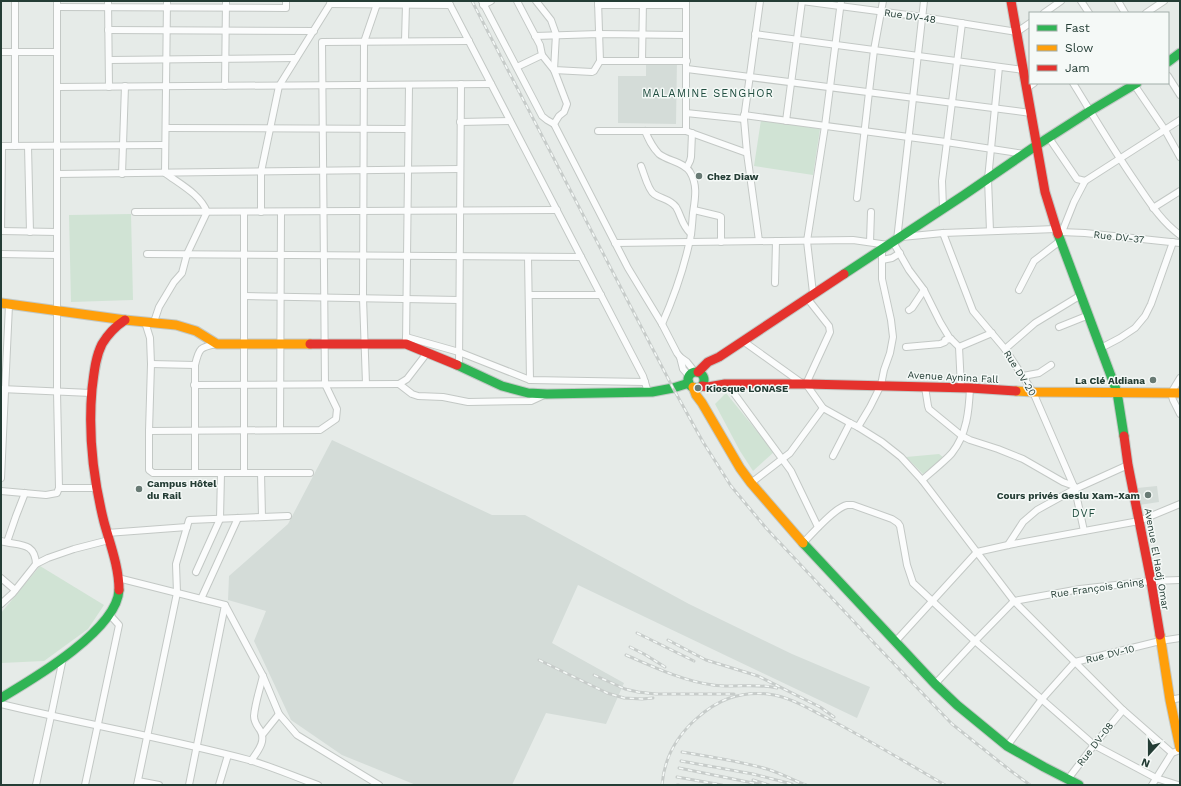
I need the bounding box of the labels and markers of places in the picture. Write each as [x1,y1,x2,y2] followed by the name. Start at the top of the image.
[694,171,704,181] marker: Chez Diaw
[707,171,759,182] place label: Chez Diaw
[1075,375,1145,386] place label: La Clé Aldiana
[1148,375,1158,385] marker: La Clé Aldiana
[693,383,703,393] marker: Kiosque LONASE
[706,383,788,394] place label: Kiosque LONASE
[147,478,217,501] place label: Campus Hôtel du Rail
[134,484,144,494] marker: Campus Hôtel du Rail
[997,490,1140,501] place label: Cours privés Geslu Xam-Xam
[1143,490,1153,500] marker: Cours privés Geslu Xam-Xam

